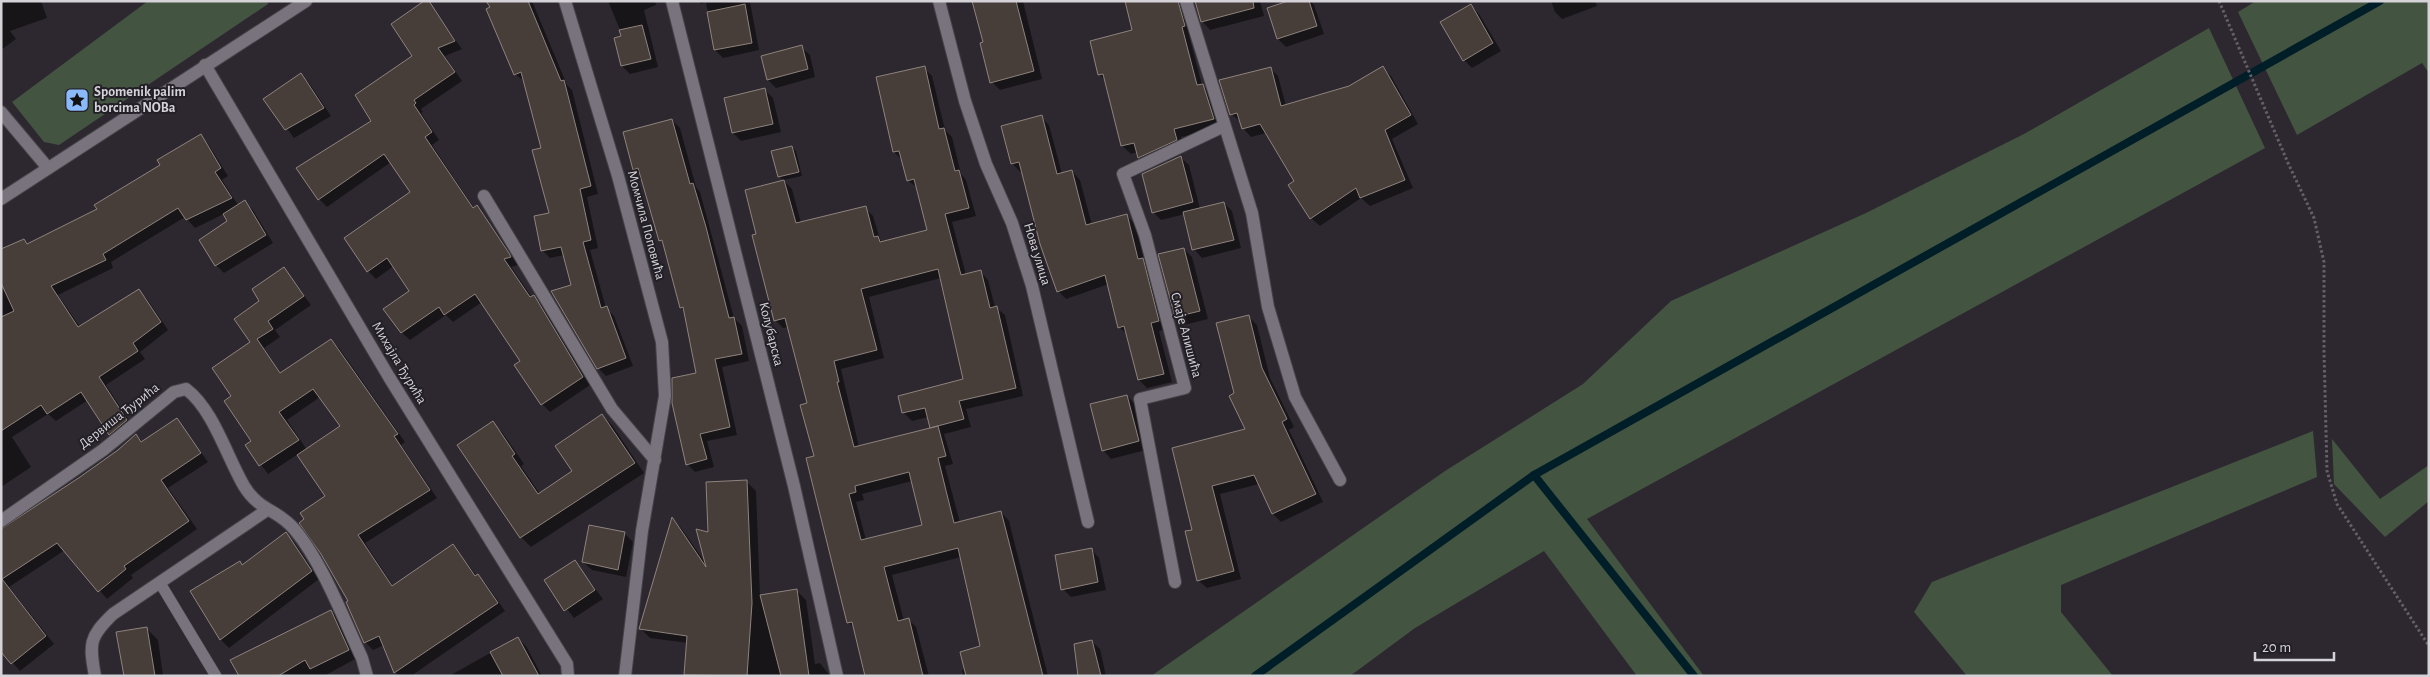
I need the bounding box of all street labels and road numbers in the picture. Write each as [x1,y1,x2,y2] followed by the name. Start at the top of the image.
[625,169,667,282] street label: Момчила Поповића
[1021,221,1053,288] street label: Нова улица
[1168,291,1204,380] street label: Смаје Алишића
[756,301,786,368] street label: Колубарска
[369,319,429,407] street label: Михајла Ђурића
[76,380,162,452] street label: Дервиша Ђурића

